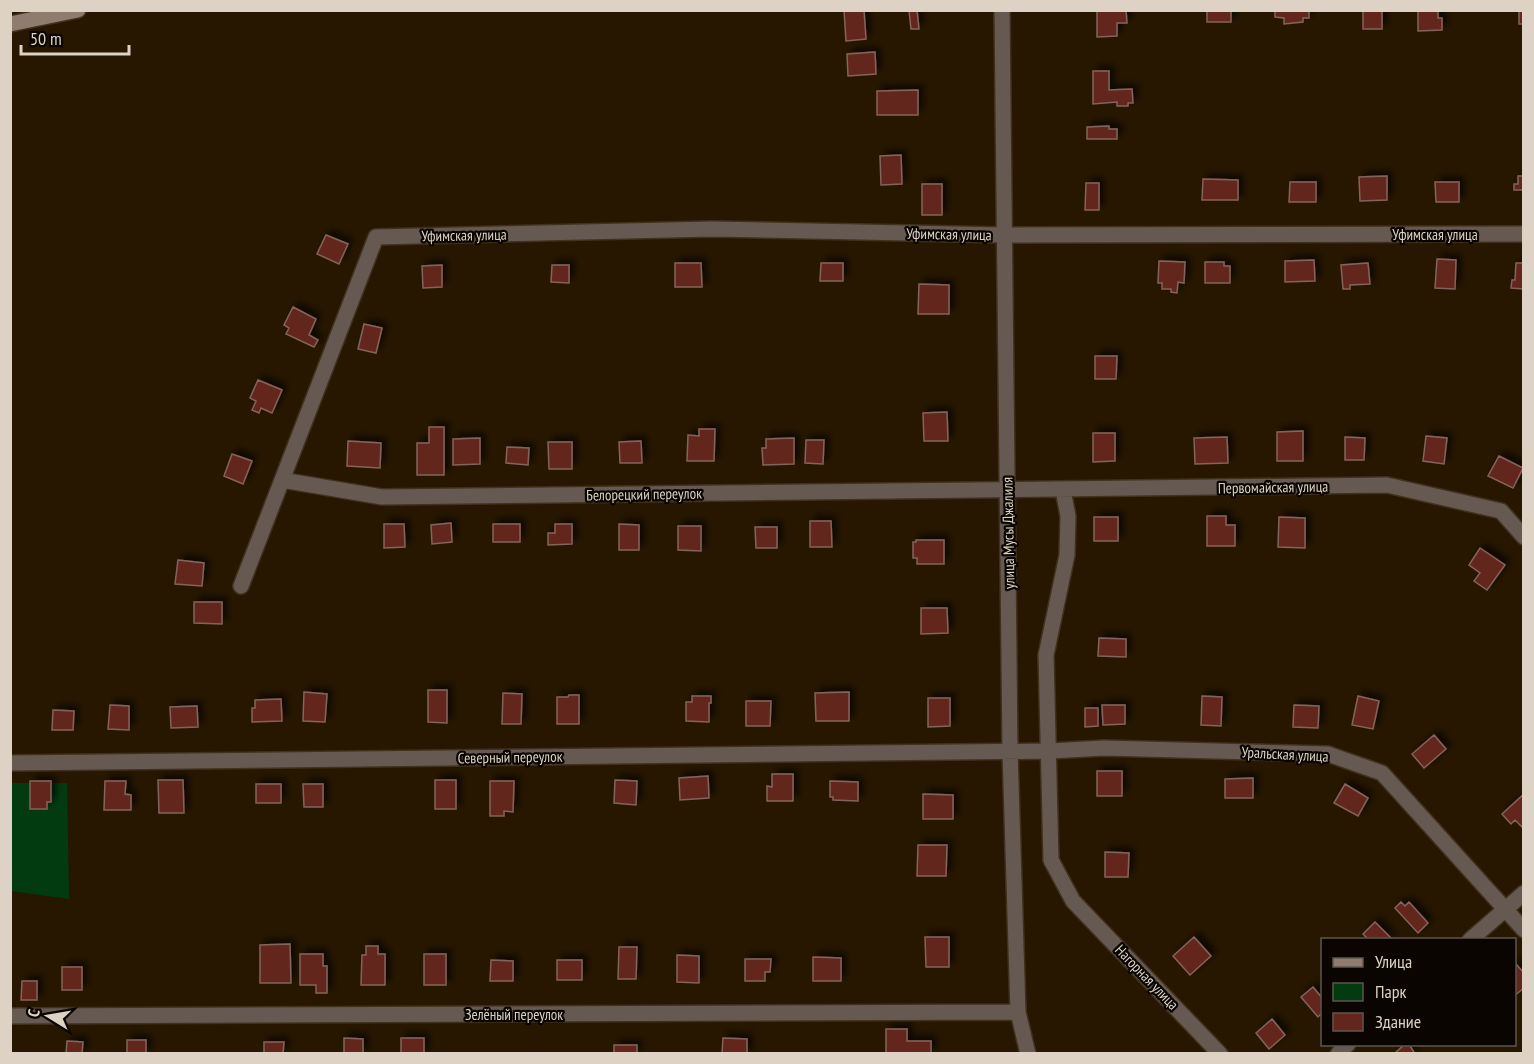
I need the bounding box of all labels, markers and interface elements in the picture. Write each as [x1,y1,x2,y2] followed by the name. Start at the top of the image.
[21,18,129,56] scale bar
[30,27,62,50] text: 50 m
[906,224,992,244] street label: Уфимская улица
[421,225,507,245] street label: Уфимская улица
[1392,225,1478,244] street label: Уфимская улица
[998,477,1018,589] street label: улица Мусы Джалиля
[1218,477,1328,497] street label: Первомайская улица
[586,483,702,505] street label: Белорецкий переулок
[1241,742,1329,766] street label: Уральская улица
[457,747,563,767] street label: Северный переулок
[1321,938,1516,1046] legend
[1111,940,1183,1014] street label: Нагорная улица
[1375,950,1412,973] text: Улица
[1375,980,1406,1003] text: Парк
[18,986,78,1046] north arrow
[465,1005,563,1024] street label: Зелёный переулок
[23,1007,44,1019] text: С
[1375,1010,1421,1033] text: Здание

